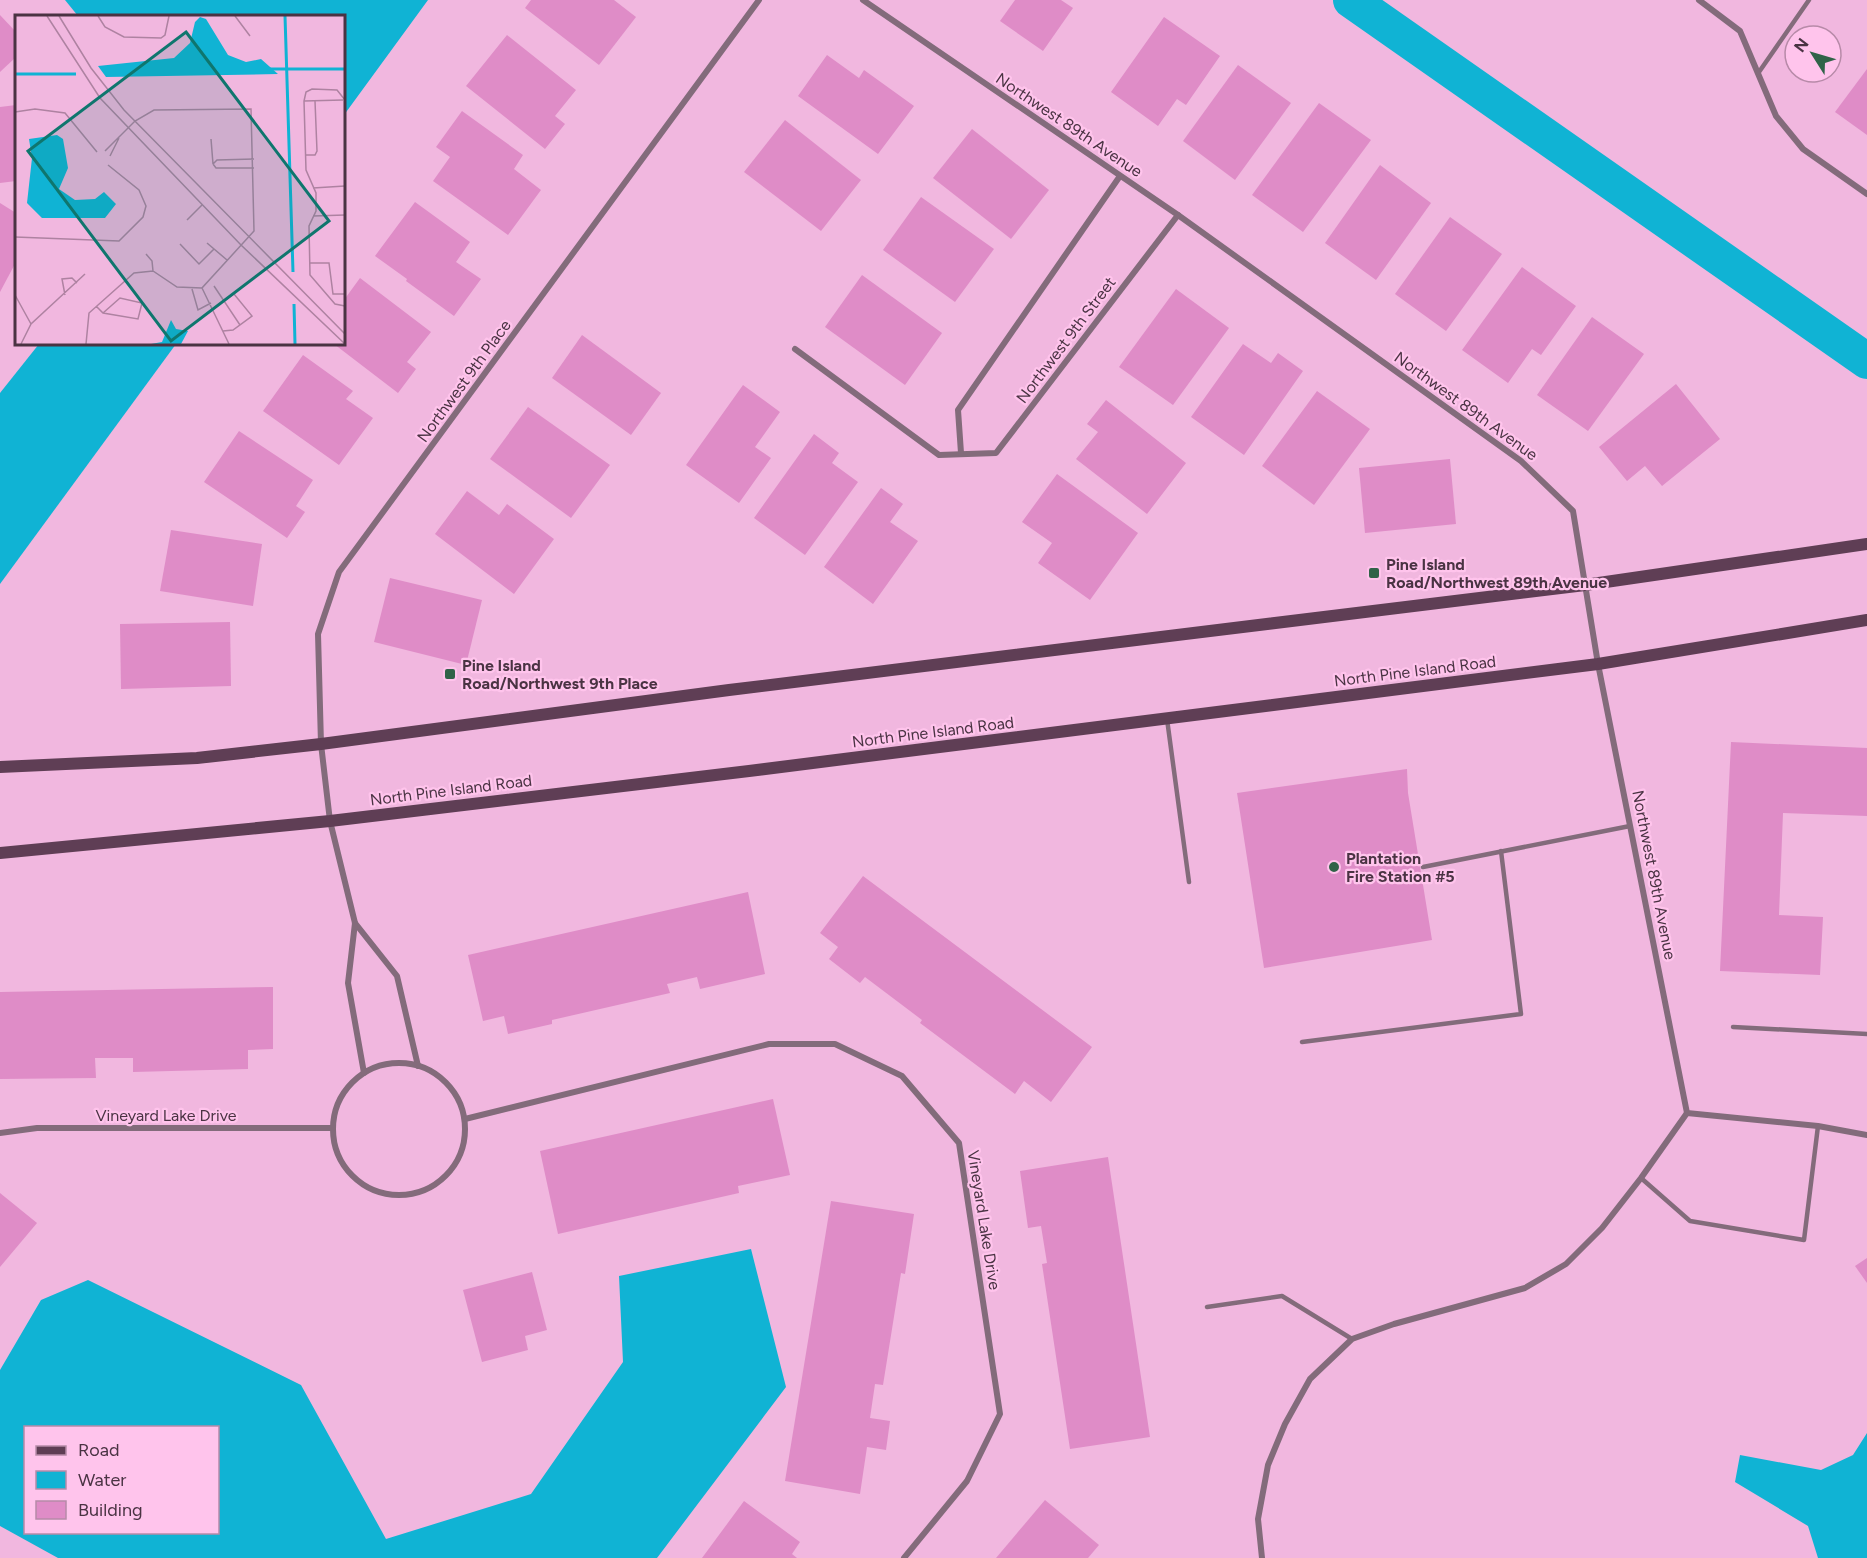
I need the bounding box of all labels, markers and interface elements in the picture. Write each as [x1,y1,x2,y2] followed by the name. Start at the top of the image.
[15,15,345,345] inset map
[1783,24,1843,84] north arrow
[1790,35,1813,56] text: N
[992,69,1146,181] street label: Northwest 89th Avenue
[1012,273,1120,407] street label: Northwest 9th Street
[413,316,515,446] street label: Northwest 9th Place
[1391,348,1542,465] street label: Northwest 89th Avenue
[1386,555,1607,592] place label: Pine Island Road/Northwest 89th Avenue
[1367,566,1381,580] marker: Pine Island Road/Northwest 89th Avenue
[1333,652,1497,690] street label: North Pine Island Road
[462,656,658,693] place label: Pine Island Road/Northwest 9th Place
[443,667,457,681] marker: Pine Island Road/Northwest 9th Place
[851,713,1015,751] street label: North Pine Island Road
[369,771,533,809] street label: North Pine Island Road
[1628,789,1680,962] street label: Northwest 89th Avenue
[1346,849,1455,886] place label: Plantation Fire Station #5
[1327,860,1341,874] marker: Plantation Fire Station #5
[95,1106,237,1125] street label: Vineyard Lake Drive
[964,1149,1004,1291] street label: Vineyard Lake Drive
[24,1426,219,1534] legend
[78,1439,119,1461] text: Road
[78,1469,126,1491] text: Water
[78,1499,143,1521] text: Building

